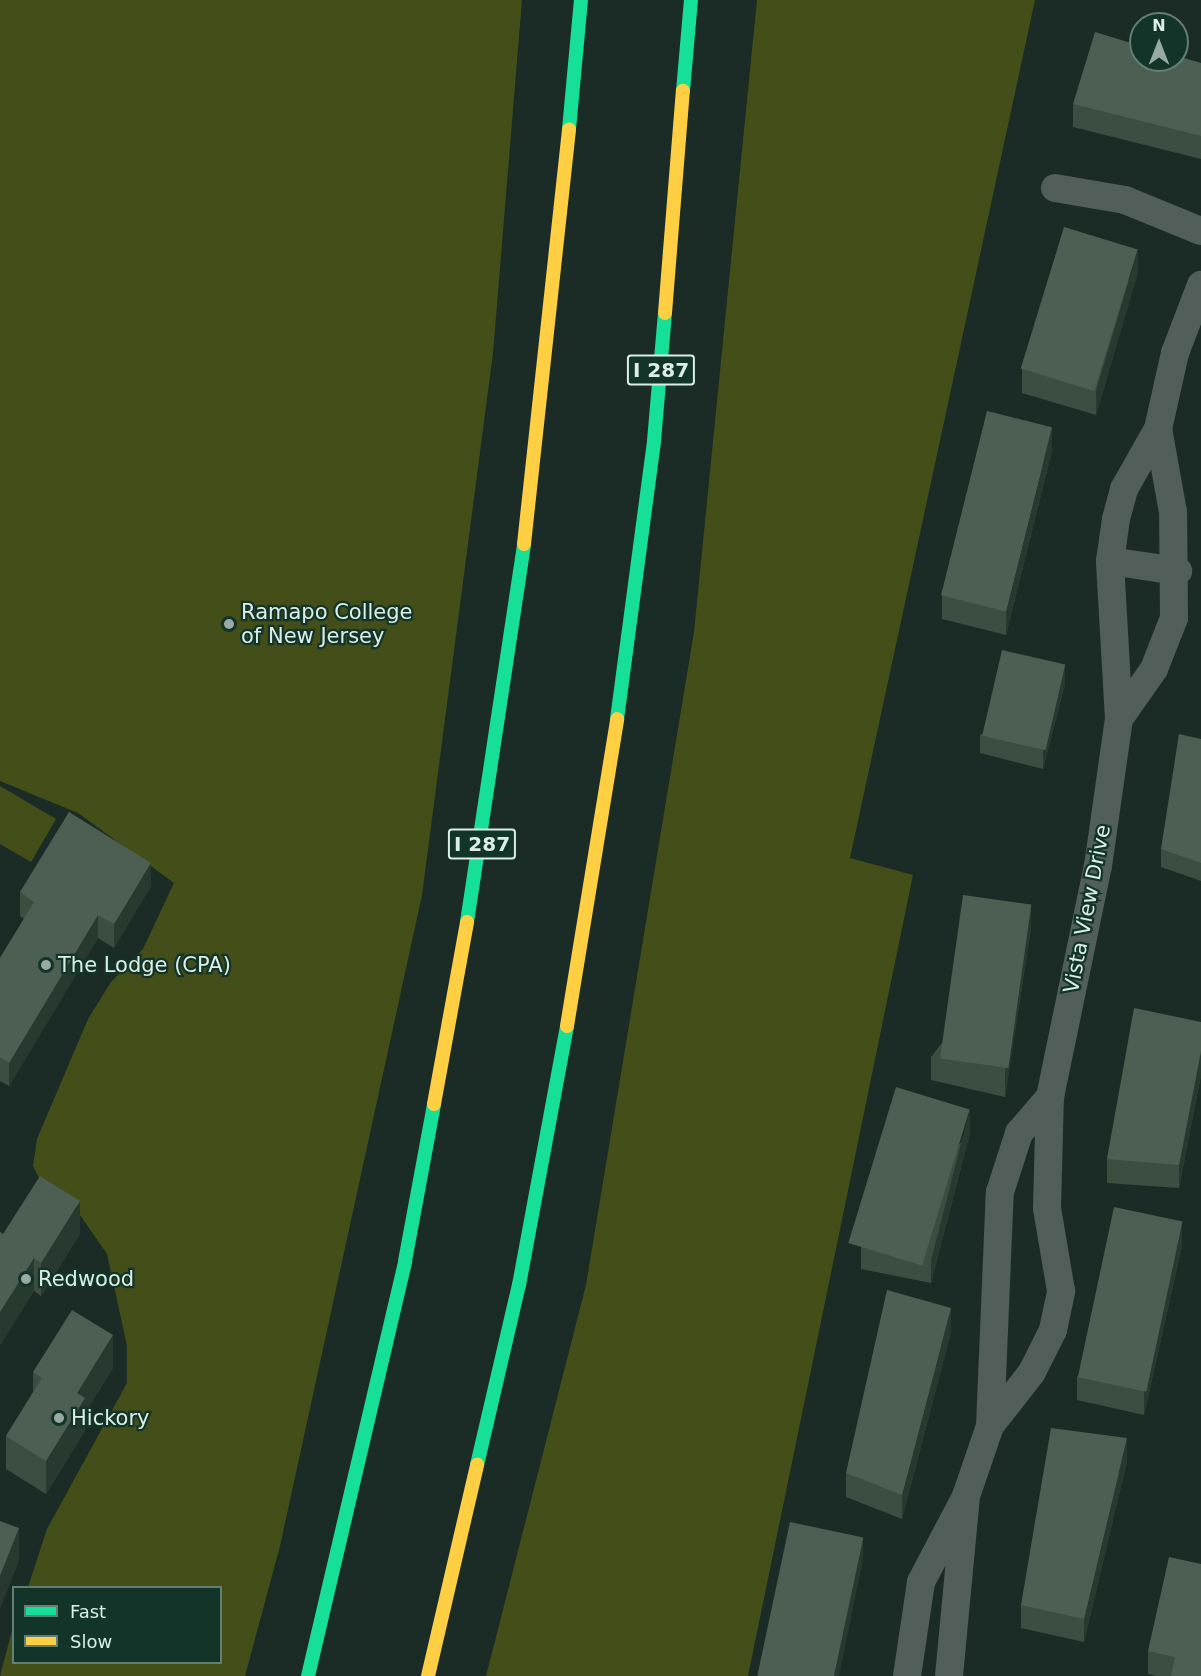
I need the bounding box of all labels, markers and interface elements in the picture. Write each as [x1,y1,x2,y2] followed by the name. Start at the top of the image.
[1129,12,1189,72] north arrow
[1152,16,1166,35] text: N
[626,353,696,387] road number: I 287
[241,599,413,649] place label: Ramapo College of New Jersey
[222,617,236,631] marker: Ramapo College of New Jersey
[1058,823,1116,995] street label: Vista View Drive
[448,827,516,861] road number: I 287
[58,952,231,978] place label: The Lodge (CPA)
[39,958,53,972] marker: The Lodge (CPA)
[38,1266,134,1292] place label: Redwood
[19,1272,33,1286] marker: Redwood
[71,1405,149,1431] place label: Hickory
[52,1411,66,1425] marker: Hickory
[12,1586,222,1664] legend
[70,1601,106,1622] text: Fast
[70,1631,112,1652] text: Slow

